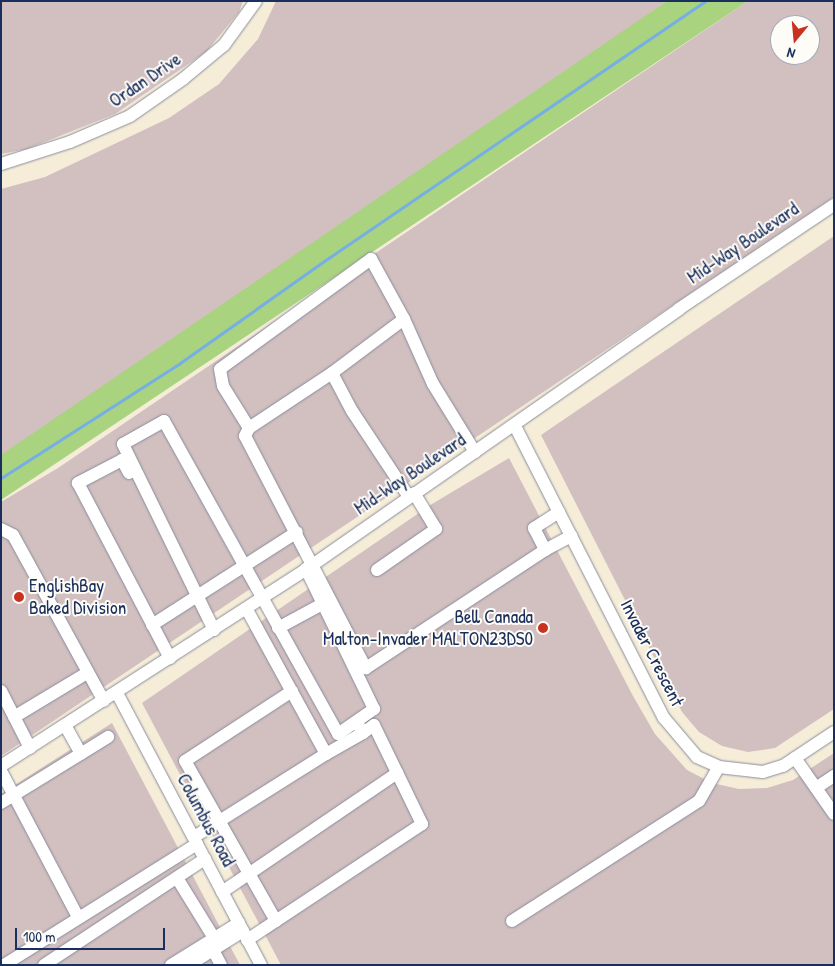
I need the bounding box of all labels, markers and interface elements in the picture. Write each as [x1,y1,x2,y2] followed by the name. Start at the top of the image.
[770,15,820,65] north arrow
[784,44,797,64] text: N
[105,48,185,112] street label: Ordan Drive
[683,197,803,289] street label: Mid-Way Boulevard
[350,428,470,520] street label: Mid-Way Boulevard
[29,575,126,619] place label: EnglishBay Baked Division
[13,591,25,603] marker: EnglishBay Baked Division
[615,596,689,710] street label: Invader Crescent
[323,606,533,650] place label: Bell Canada Malton-Invader MALTON23DS0
[537,622,549,634] marker: Bell Canada Malton-Invader MALTON23DS0
[172,770,240,870] street label: Columbus Road
[18,918,168,950] scale bar
[23,926,56,947] text: 100 m

